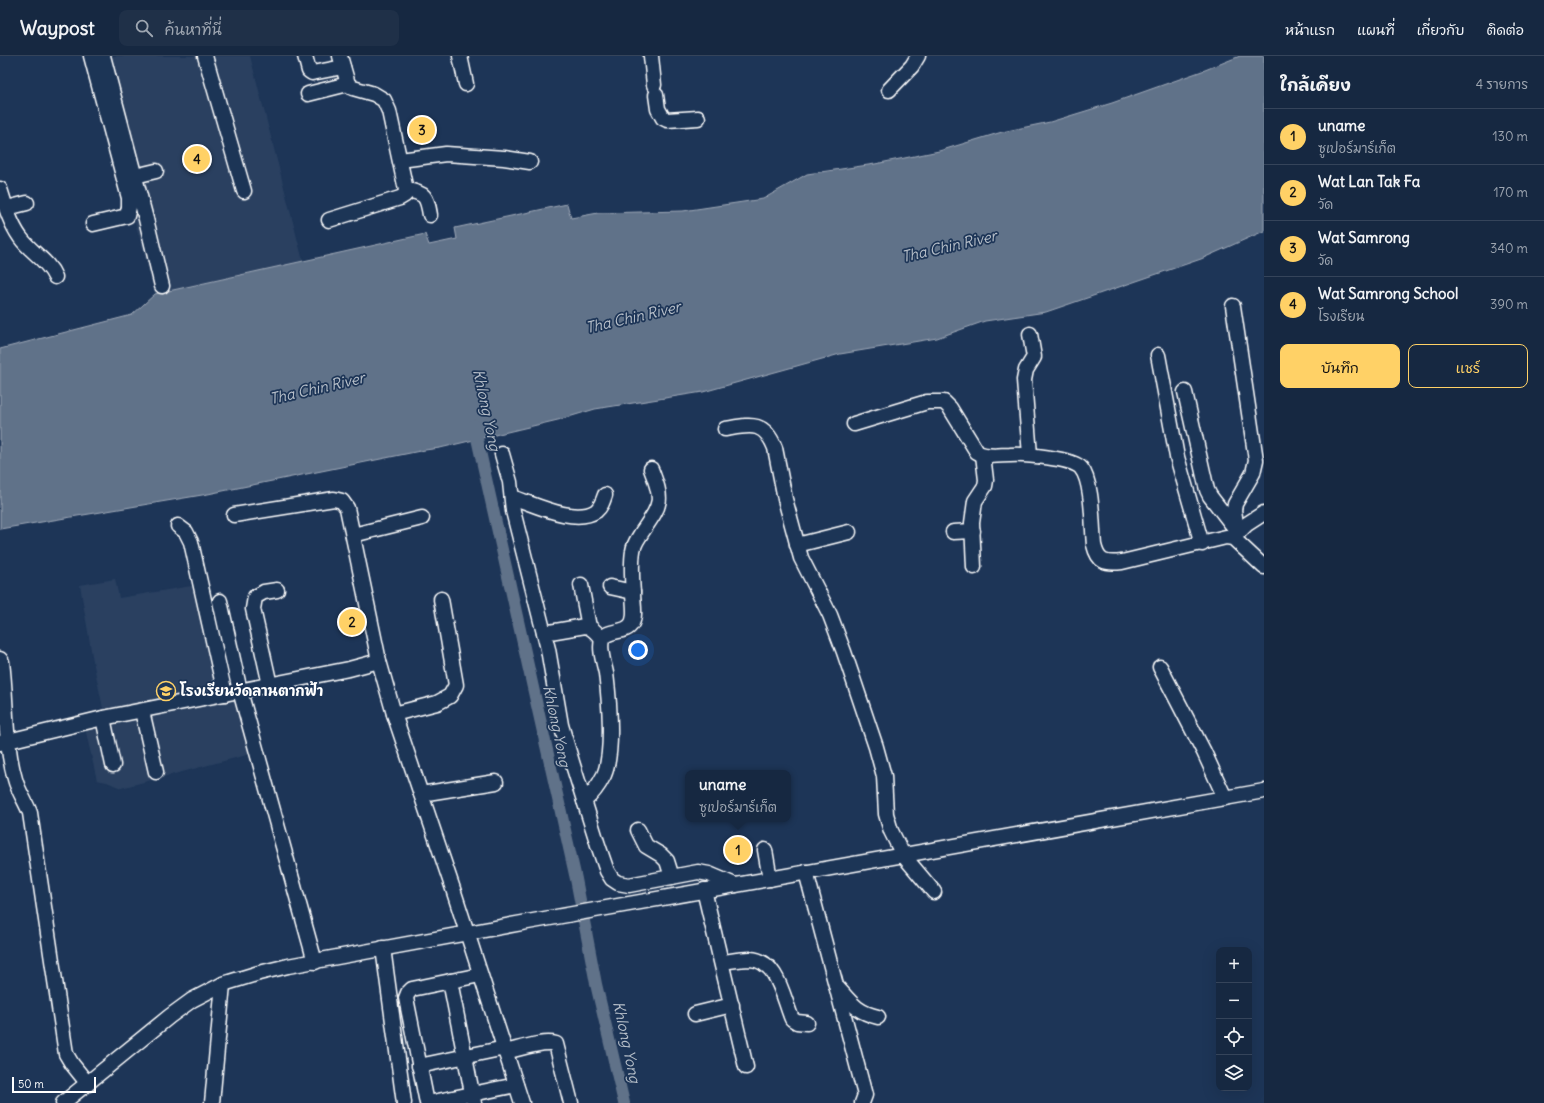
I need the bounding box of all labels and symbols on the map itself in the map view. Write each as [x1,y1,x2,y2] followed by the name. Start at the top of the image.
[409,115,435,145] pin: 3
[184,144,210,174] pin: 4
[900,225,1000,266] water label: Tha Chin River
[584,296,684,337] water label: Tha Chin River
[268,367,368,408] water label: Tha Chin River
[469,367,505,454] water label: Khlong Yong
[339,607,365,637] pin: 2
[628,640,648,660] your location
[155,680,177,702] school or university icon: โรงเรียนวัดลานตากฟ้า
[179,680,323,700] place label: โรงเรียนวัดลานตากฟ้า
[539,683,575,770] water label: Khlong Yong
[725,835,751,865] pin: 1
[609,999,645,1086] water label: Khlong Yong
[12,1075,96,1094] scale bar

